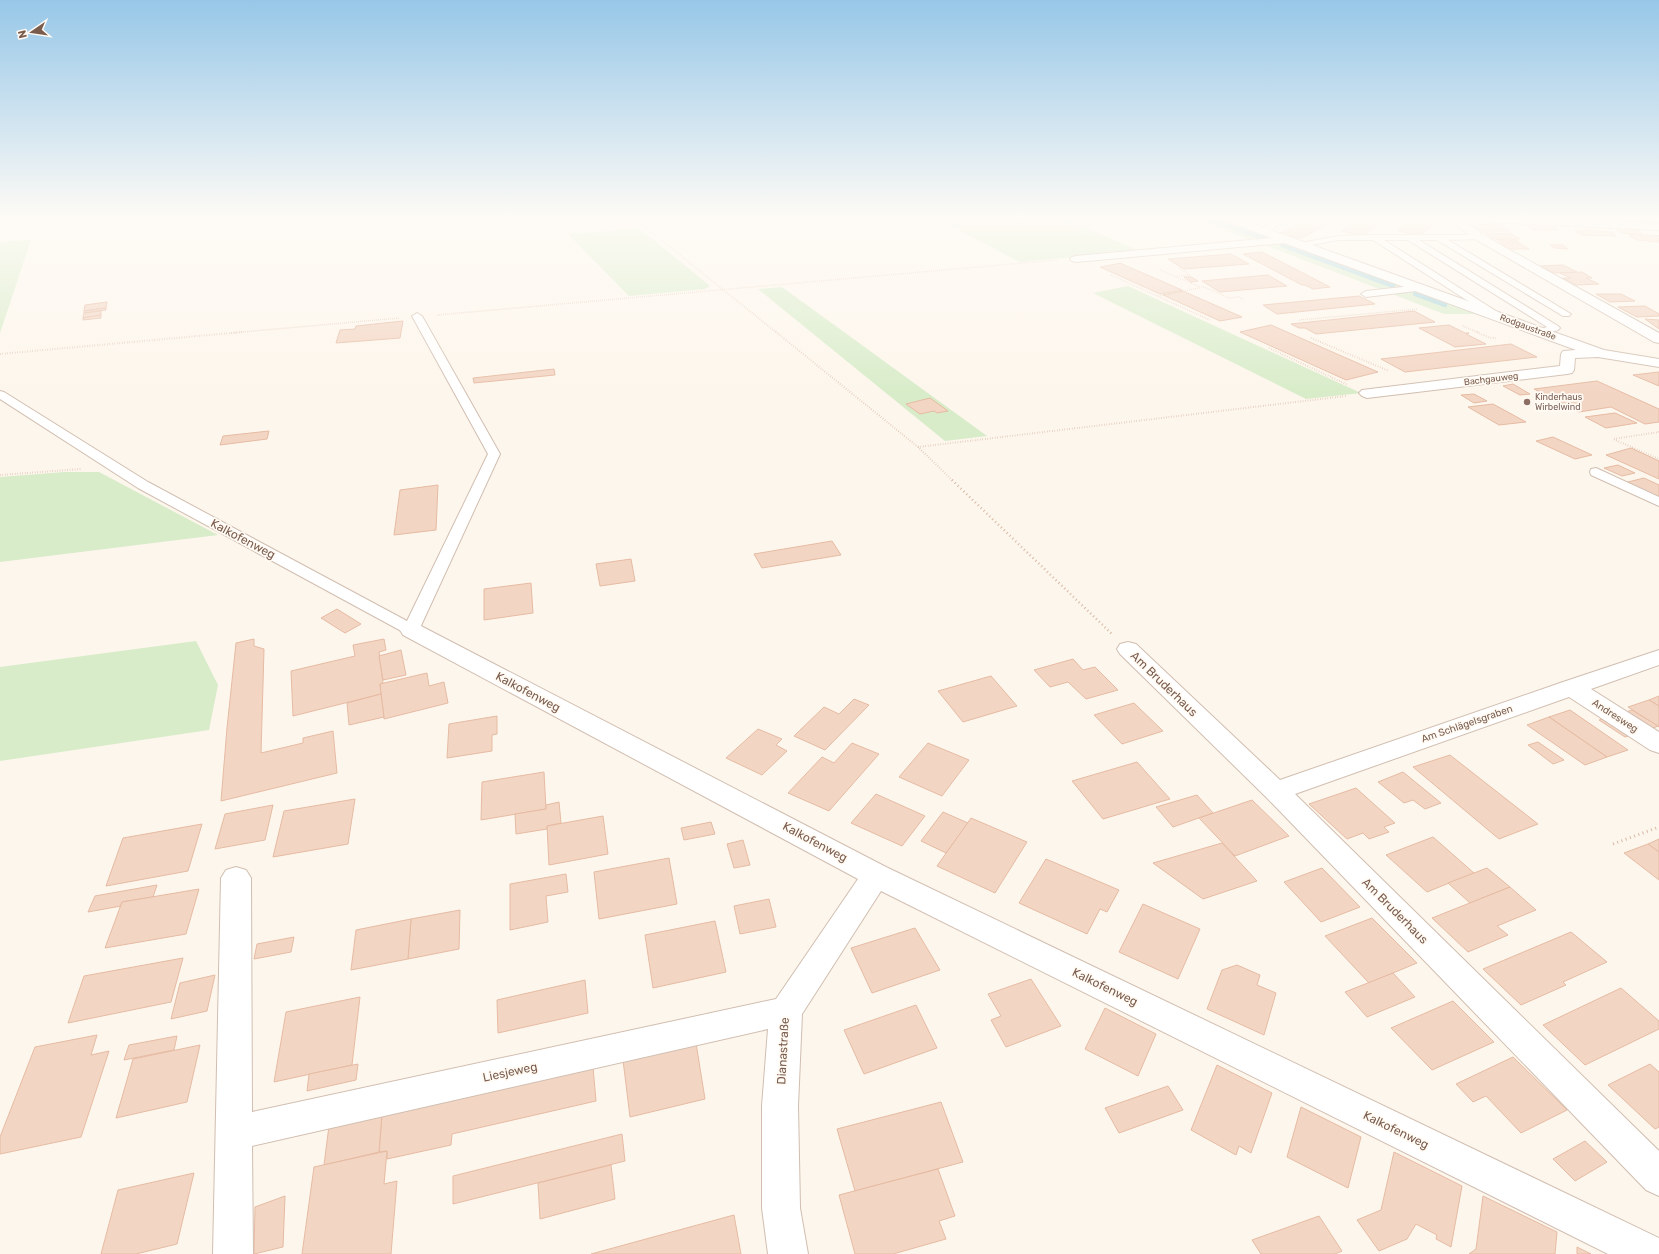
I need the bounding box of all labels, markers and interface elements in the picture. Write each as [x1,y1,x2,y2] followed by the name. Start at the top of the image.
[12,12,52,52] north arrow
[16,29,30,39] text: N
[1499,312,1557,342] street label: Rodgaustraße
[1463,371,1519,387] street label: Bachgauweg
[1535,392,1583,412] place label: Kinderhaus Wirbelwind
[1522,397,1532,407] marker: Kinderhaus Wirbelwind
[208,516,278,562] street label: Kalkofenweg
[1128,649,1200,719] street label: Am Bruderhaus
[493,669,563,715] street label: Kalkofenweg
[1590,697,1640,735] street label: Andresweg
[1420,703,1514,745] street label: Am Schlägelsgraben
[780,819,850,865] street label: Kalkofenweg
[1359,875,1431,947] street label: Am Bruderhaus
[1070,965,1140,1009] street label: Kalkofenweg
[774,1017,792,1085] street label: Dianastraße
[481,1059,539,1085] street label: Liesjeweg
[1361,1108,1431,1152] street label: Kalkofenweg

